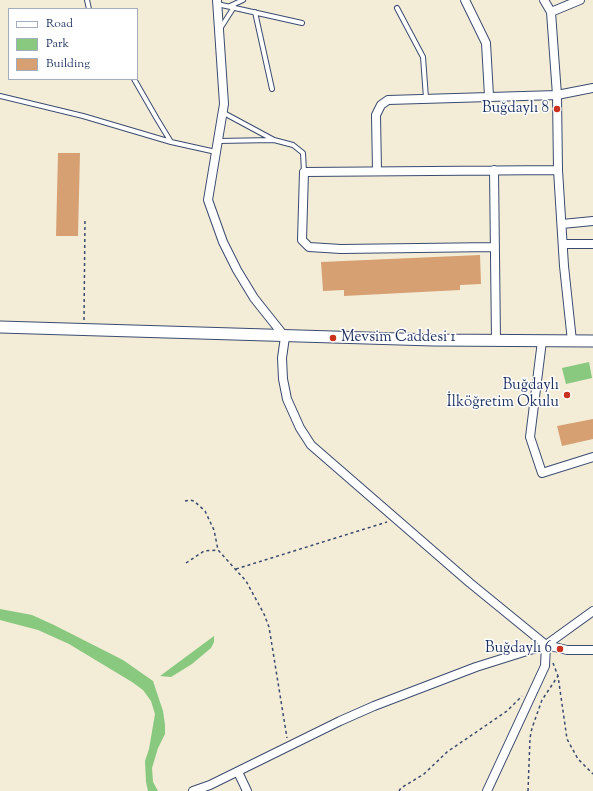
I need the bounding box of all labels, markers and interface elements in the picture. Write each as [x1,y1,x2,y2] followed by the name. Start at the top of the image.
[8,8,138,80] legend
[46,15,73,33] text: Road
[46,35,69,53] text: Park
[46,55,90,73] text: Building
[482,100,549,118] place label: Buğdaylı 8
[552,104,562,114] marker: Buğdaylı 8
[341,329,456,347] place label: Mevsim Caddesi 1
[328,333,338,343] marker: Mevsim Caddesi 1
[447,377,559,412] place label: Buğdaylı İlköğretim Okulu
[562,390,572,400] marker: Buğdaylı İlköğretim Okulu
[485,640,552,658] place label: Buğdaylı 6
[555,644,565,654] marker: Buğdaylı 6

